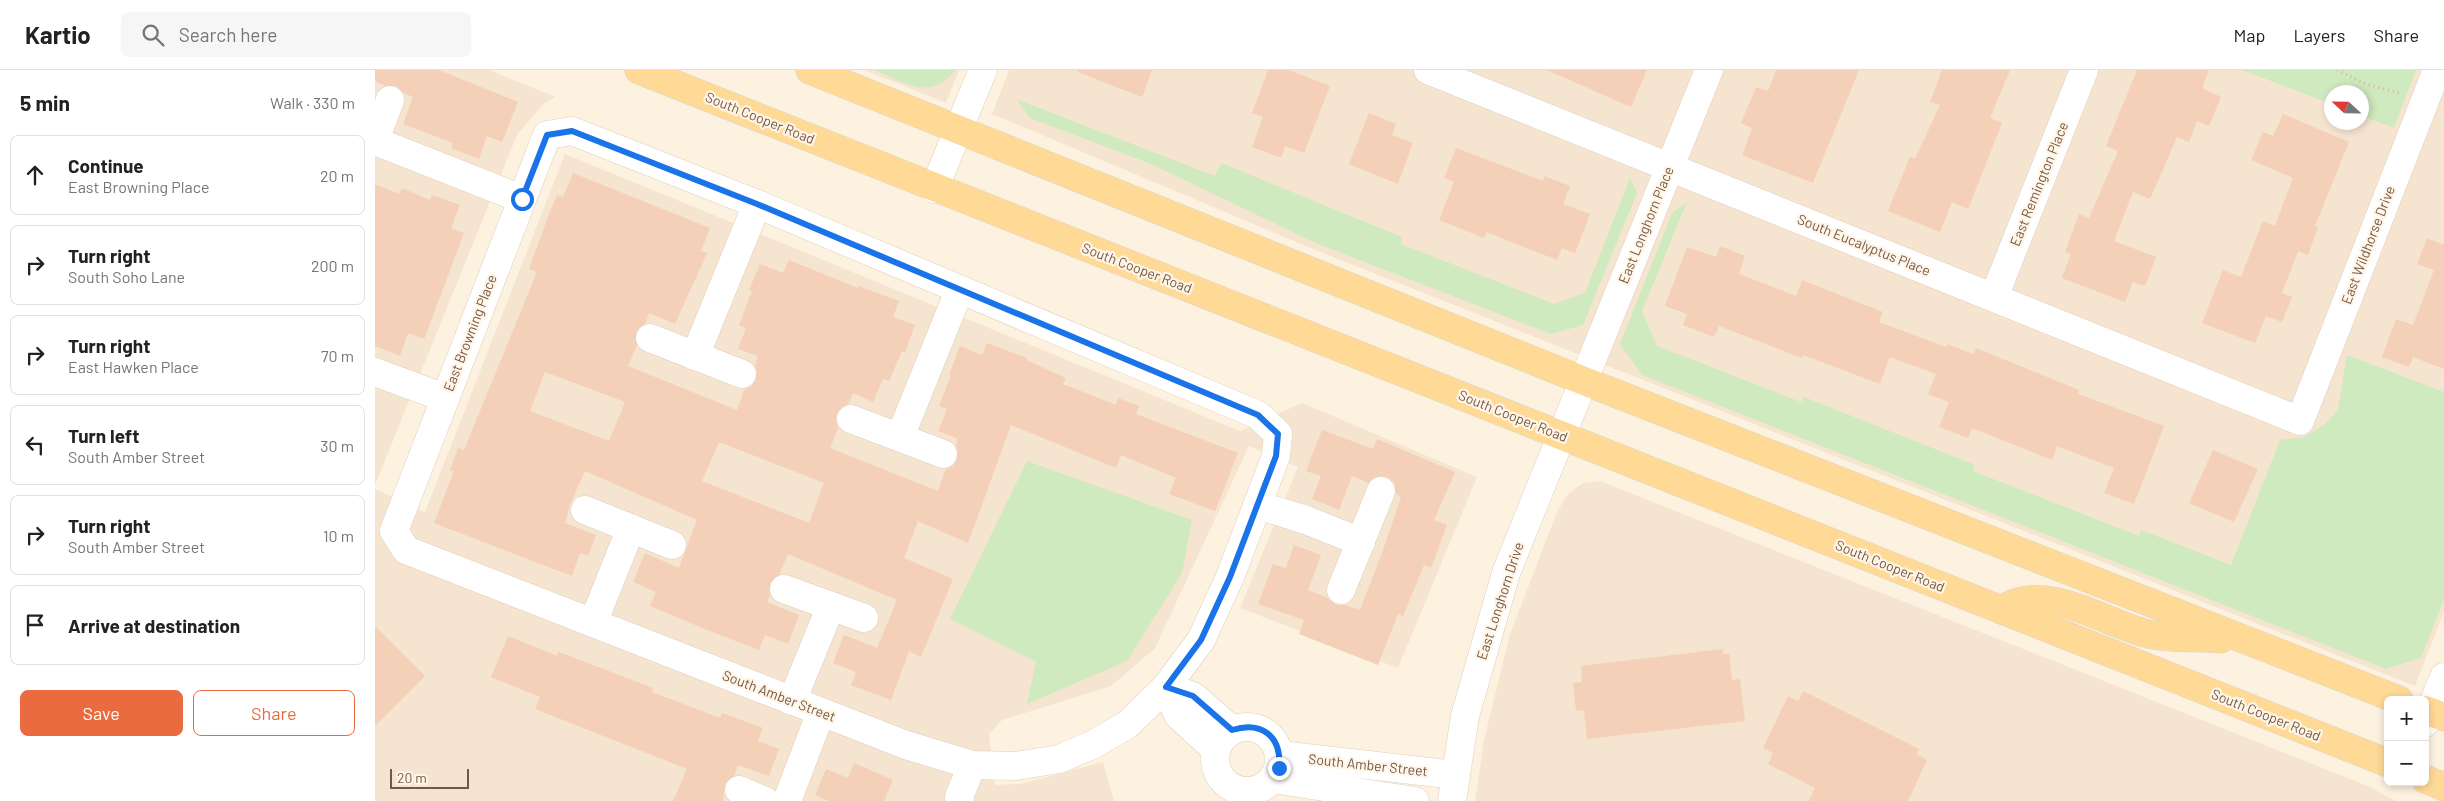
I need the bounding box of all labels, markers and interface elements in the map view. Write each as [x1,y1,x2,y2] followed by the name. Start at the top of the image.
[121,12,471,57] search box
[25,20,91,49] text: Kartio
[139,21,167,49] icon: search
[179,23,277,46] text: Search here
[2233,24,2265,46] text: Map
[2293,24,2346,46] text: Layers
[2374,24,2419,46] text: Share
[2324,85,2369,130] north arrow
[703,88,817,147] street label: South Cooper Road
[20,90,70,115] text: 5 min
[270,93,355,112] text: Walk · 330 m
[2006,119,2071,248] street label: East Remington Place
[68,154,144,177] text: Continue
[21,161,49,189] icon: ahead
[1614,164,1677,286] street label: East Longhorn Place
[320,166,354,185] text: 20 m
[68,177,210,196] text: East Browning Place
[2337,183,2398,306] street label: East Wildhorse Drive
[511,188,534,211] route start
[1795,210,1933,279] street label: South Eucalyptus Place
[1080,239,1195,296] street label: South Cooper Road
[68,244,150,267] text: Turn right
[21,251,49,279] icon: right
[311,256,354,275] text: 200 m
[68,267,185,286] text: South Soho Lane
[439,272,500,394] street label: East Browning Place
[68,334,150,357] text: Turn right
[21,341,49,369] icon: right
[321,346,354,365] text: 70 m
[68,357,199,376] text: East Hawken Place
[1456,386,1570,445] street label: South Cooper Road
[68,424,139,447] text: Turn left
[21,431,49,459] icon: left
[320,436,354,455] text: 30 m
[68,447,205,466] text: South Amber Street
[68,514,150,537] text: Turn right
[21,521,49,549] icon: right
[323,526,354,545] text: 10 m
[1833,536,1947,595] street label: South Cooper Road
[68,537,205,556] text: South Amber Street
[1473,540,1527,662] street label: East Longhorn Drive
[21,611,49,639] icon: arrive
[68,614,240,637] text: Arrive at destination
[720,666,838,725] street label: South Amber Street
[2209,685,2323,744] street label: South Cooper Road
[20,690,183,736] button: Save
[193,690,355,736] button: Share
[2384,696,2429,786] map controls
[2384,696,2429,741] button: +
[2384,741,2429,786] button: −
[1308,750,1429,779] street label: South Amber Street
[1268,757,1291,780] route end
[390,766,469,789] scale bar
[397,769,427,786] text: 20 m

